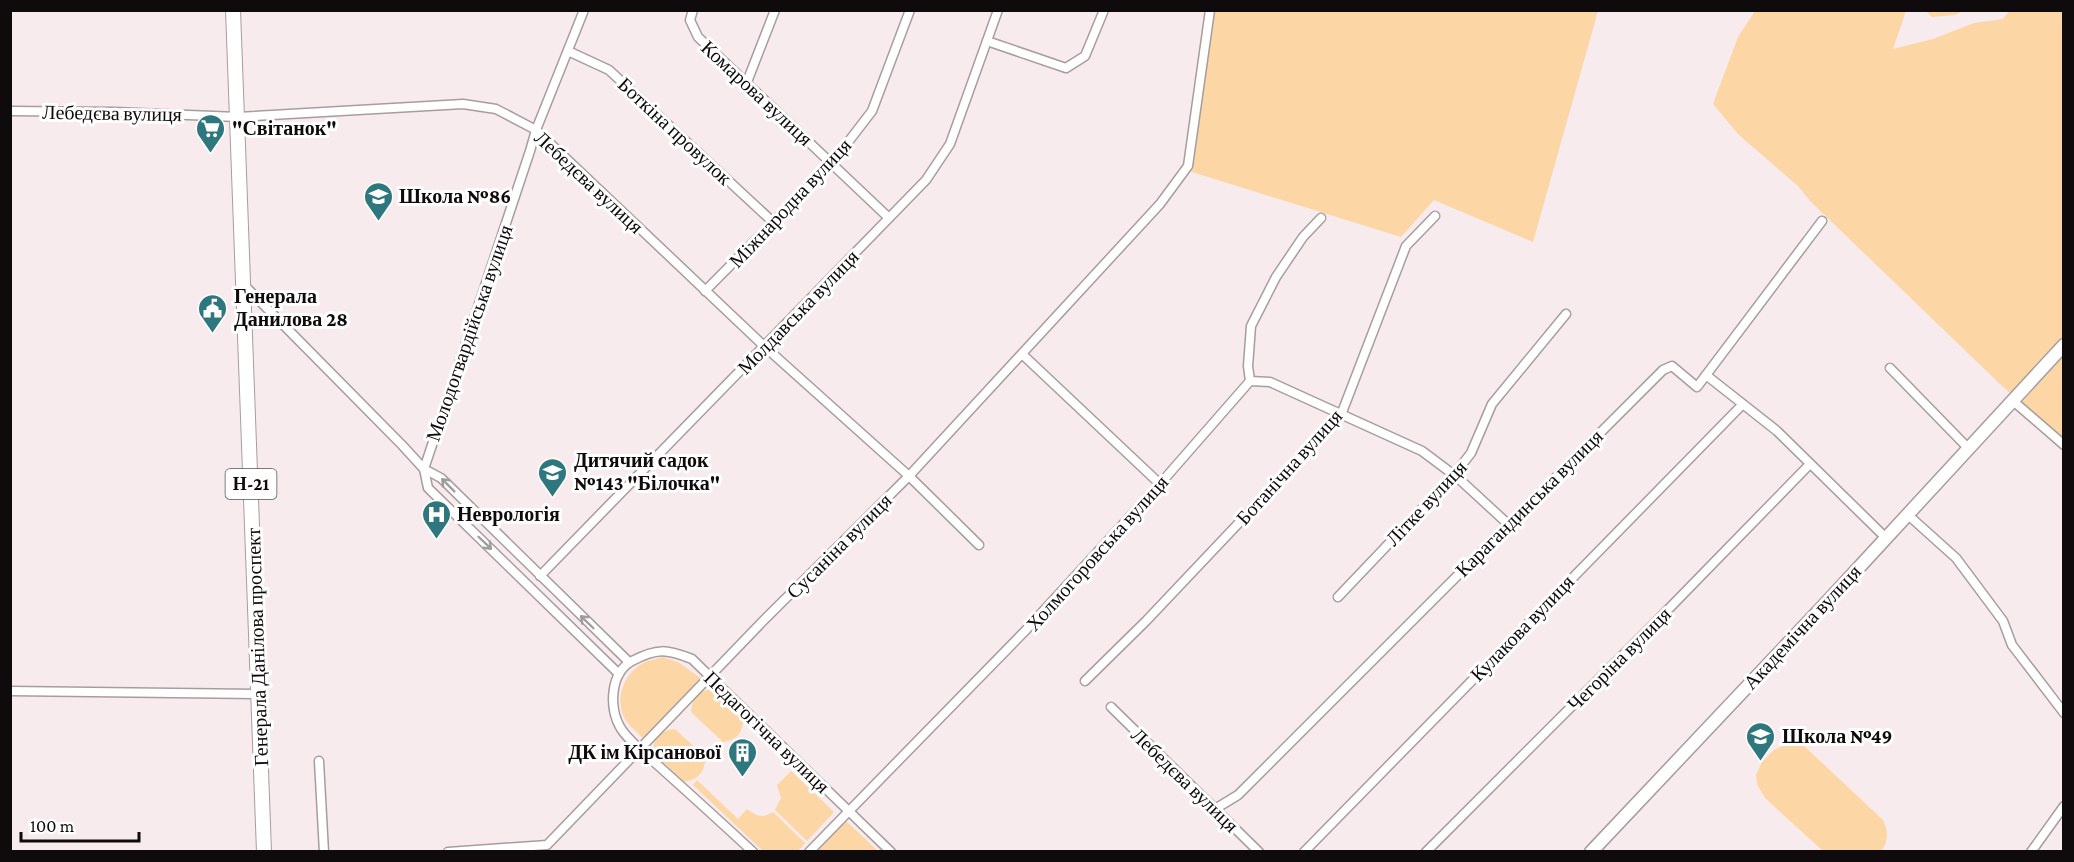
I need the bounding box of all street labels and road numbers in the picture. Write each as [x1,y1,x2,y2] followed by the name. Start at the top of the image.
[696,36,817,151] street label: Комарова вулиця
[613,73,736,190] street label: Боткіна провулок
[42,101,182,126] street label: Лебедєва вулиця
[530,126,648,238] street label: Лебедєва вулиця
[725,134,856,273] street label: Міжнародна вулиця
[422,222,517,444] street label: Молодогвардійська вулиця
[733,245,864,379] street label: Молдавська вулиця
[1232,405,1347,530] street label: Ботанічна вулиця
[1451,425,1608,582] street label: Карагандинська вулиця
[1381,456,1472,551] street label: Літке вулиця
[226,469,276,499] road number: Н-21
[1022,471,1173,636] street label: Холмогоровська вулиця
[782,489,897,604] street label: Сусаніна вулиця
[242,527,273,767] street label: Генерала Данілова проспект
[1739,560,1866,694] street label: Академічна вулиця
[1466,570,1579,686] street label: Кулакова вулиця
[1563,603,1676,716] street label: Чегоріна вулиця
[699,667,834,798] street label: Педагогічна вулиця
[1126,724,1243,837] street label: Лебедєва вулиця

